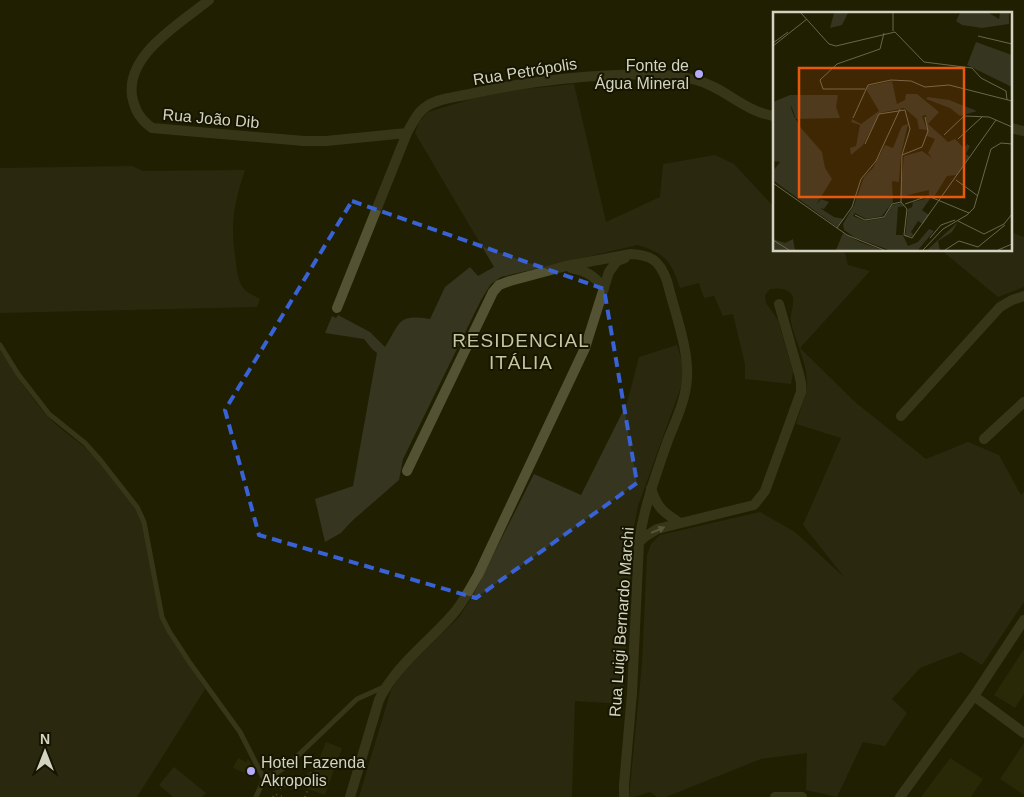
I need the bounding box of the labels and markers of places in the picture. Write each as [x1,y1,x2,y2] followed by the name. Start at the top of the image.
[595,57,689,92] place label: Fonte de Água Mineral
[693,68,705,80] marker: Fonte de Água Mineral
[261,754,365,789] place label: Hotel Fazenda Akropolis
[245,765,257,777] marker: Hotel Fazenda Akropolis

